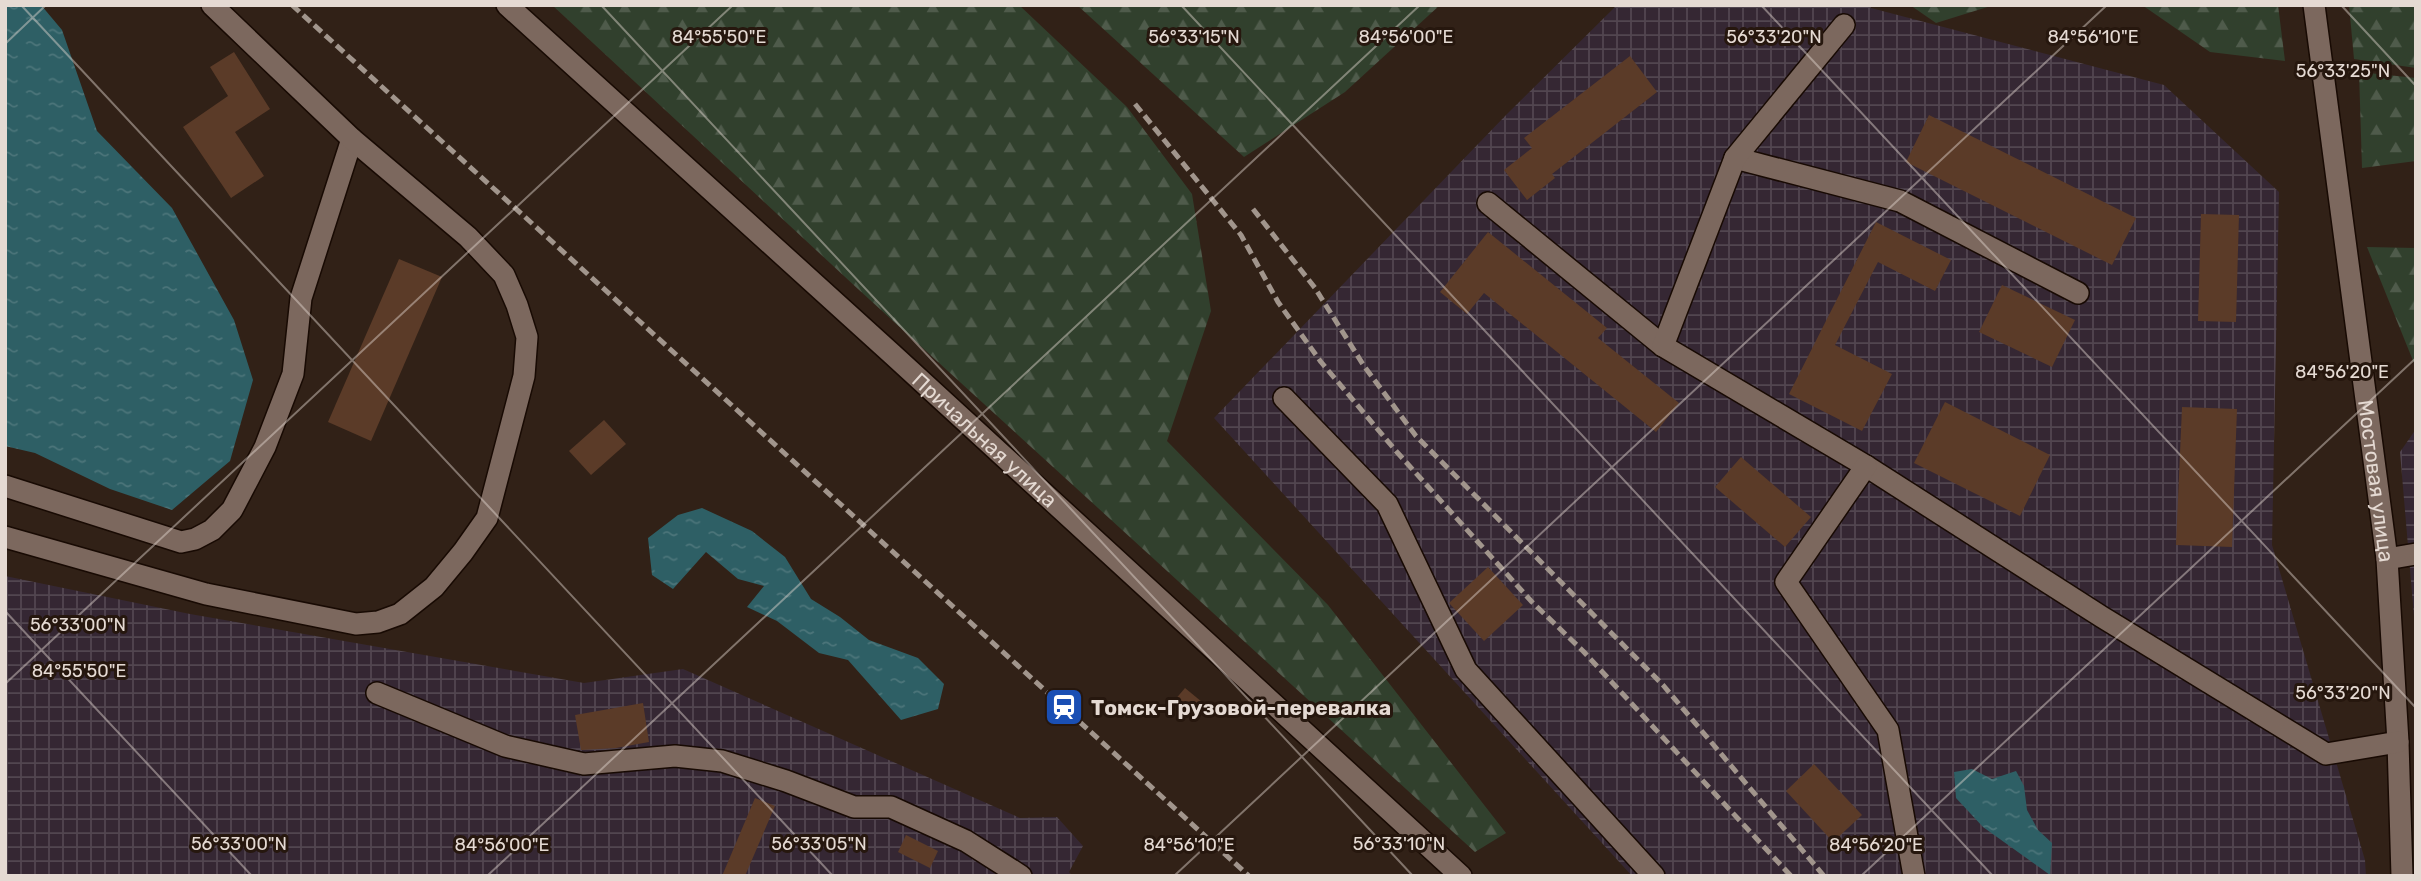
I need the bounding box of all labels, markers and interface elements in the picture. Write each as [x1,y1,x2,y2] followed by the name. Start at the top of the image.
[672,26,766,48] text: 84°55'50"E
[1148,26,1240,48] text: 56°33'15"N
[1359,26,1453,48] text: 84°56'00"E
[1726,26,1822,48] text: 56°33'20"N
[2047,26,2139,48] text: 84°56'10"E
[2296,60,2390,82] text: 56°33'25"N
[2295,361,2389,383] text: 84°56'20"E
[908,367,1063,512] street label: Причальная улица
[2354,398,2400,564] street label: Мостовая улица
[30,614,126,636] text: 56°33'00"N
[32,660,126,682] text: 84°55'50"E
[2295,682,2391,704] text: 56°33'20"N
[1043,686,1085,728] station icon: Томск-Грузовой-перевалка
[1091,695,1391,720] place label: Томск-Грузовой-перевалка
[191,833,287,855] text: 56°33'00"N
[771,833,867,855] text: 56°33'05"N
[1353,833,1445,855] text: 56°33'10"N
[455,834,549,856] text: 84°56'00"E
[1143,834,1235,856] text: 84°56'10"E
[1829,834,1923,856] text: 84°56'20"E

